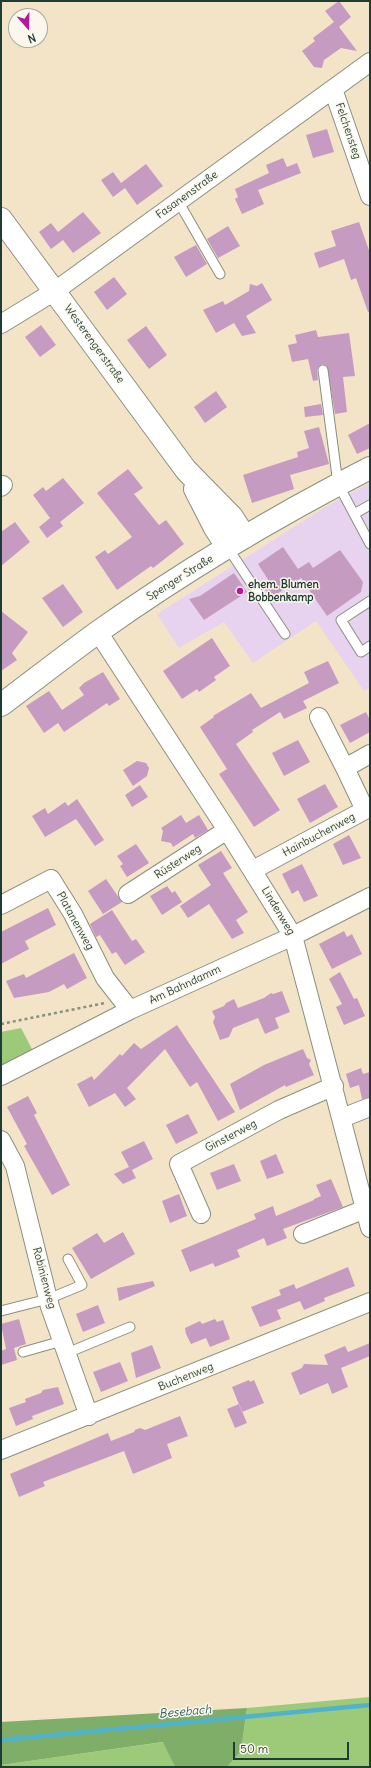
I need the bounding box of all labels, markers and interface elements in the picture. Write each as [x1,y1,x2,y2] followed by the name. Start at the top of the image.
[8,8,48,48] north arrow
[26,30,38,46] text: N
[332,101,364,161] street label: Felchensteg
[154,168,220,222] street label: Fasanenstraße
[61,302,127,386] street label: Westerengerstraße
[144,552,216,604] street label: Spenger Straße
[248,578,319,604] place label: ehem. Blumen Bobbenkamp
[235,586,245,596] marker: ehem. Blumen Bobbenkamp
[280,810,358,860] street label: Hainbuchenweg
[152,842,204,882] street label: Rüsterweg
[258,884,298,938] street label: Lindenweg
[54,890,96,952] street label: Platanenweg
[147,963,223,1007] street label: Am Bahndamm
[203,1117,259,1155] street label: Ginsterweg
[29,1246,59,1310] street label: Robinienweg
[156,1360,216,1394] street label: Buchenweg
[158,1703,212,1721] water label: Besebach
[235,1734,351,1760] scale bar
[240,1741,268,1756] text: 50 m

